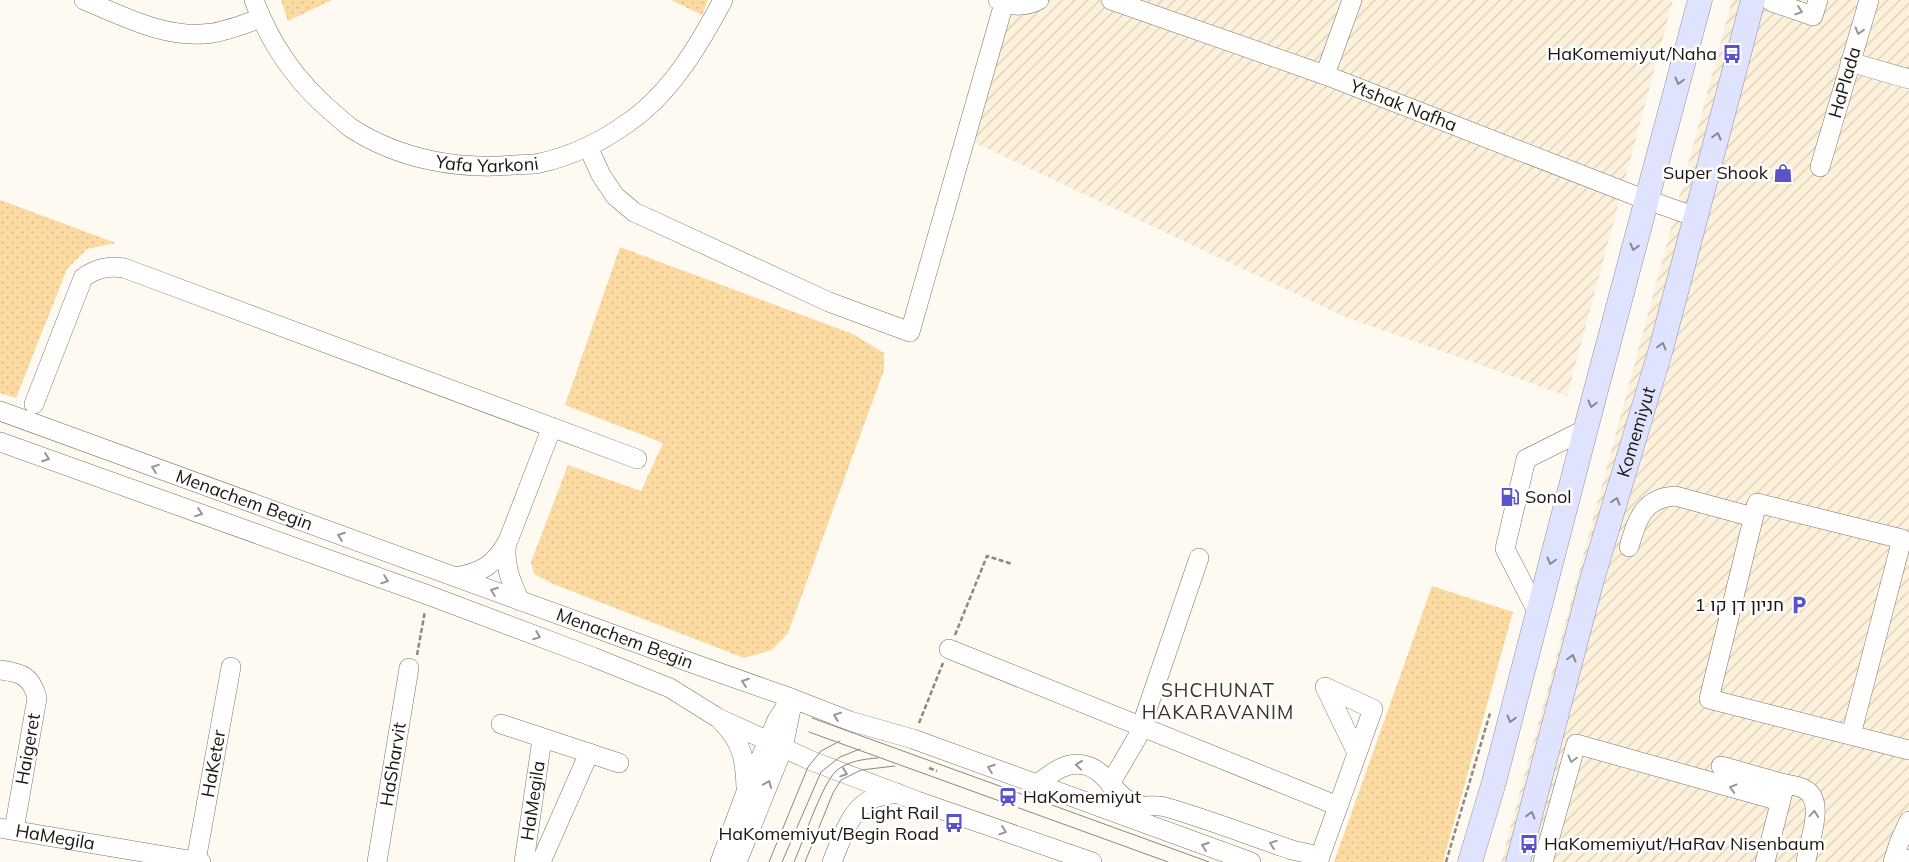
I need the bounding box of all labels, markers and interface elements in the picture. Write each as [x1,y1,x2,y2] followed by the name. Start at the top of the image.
[1794,6,1803,16] one-way arrow
[1855,27,1865,35] one-way arrow
[1547,42,1717,65] place label: HaKomemiyut/Naha
[1721,43,1743,65] bus stop icon: HaKomemiyut/Naha
[1823,44,1866,121] street label: HaPlada
[1346,74,1460,136] street label: Ytshak Nafha
[1674,76,1684,84] one-way arrow
[1711,132,1721,141] one-way arrow
[433,149,540,177] street label: Yafa Yarkoni
[1663,161,1769,184] place label: Super Shook
[1772,162,1794,184] shop icon: Super Shook
[1629,243,1640,252] one-way arrow
[1657,342,1667,350] one-way arrow
[1611,384,1660,480] street label: Komemiyut
[1587,400,1598,409] one-way arrow
[41,452,50,462] one-way arrow
[152,464,160,474] one-way arrow
[173,464,316,535] street label: Menachem Begin
[1525,485,1572,508] place label: Sonol
[1499,486,1521,508] fuel station icon: Sonol
[1610,498,1620,506] one-way arrow
[194,507,203,517] one-way arrow
[337,532,346,542] one-way arrow
[1547,557,1557,565] one-way arrow
[380,574,389,584] one-way arrow
[490,587,499,597] one-way arrow
[1695,593,1784,616] place label: חניון דן קו 1
[1788,594,1810,616] parking icon: חניון דן קו 1
[553,603,697,674] street label: Menachem Begin
[532,630,541,640] one-way arrow
[1566,654,1576,662] one-way arrow
[742,678,750,688] one-way arrow
[1142,678,1294,724] district label: SHCHUNAT HAKARAVANIM
[10,711,45,786] street label: Haigeret
[833,712,842,722] one-way arrow
[1506,714,1516,722] one-way arrow
[374,721,411,808] street label: HaSharvit
[196,727,231,799] street label: HaKeter
[1567,755,1577,763] one-way arrow
[515,759,550,842] street label: HaMegila
[1075,760,1083,771] one-way arrow
[987,764,996,774] one-way arrow
[840,767,848,777] one-way arrow
[762,780,773,789] one-way arrow
[1730,783,1738,793] one-way arrow
[1023,785,1141,808] place label: HaKomemiyut
[997,786,1019,808] station icon: HaKomemiyut
[718,801,939,845] place label: Light Rail HaKomemiyut/Begin Road
[1809,810,1820,818] one-way arrow
[1525,811,1535,819] one-way arrow
[943,812,965,834] bus stop icon: Light Rail HaKomemiyut/Begin Road
[14,819,97,855] street label: HaMegila
[998,825,1006,835] one-way arrow
[1544,832,1825,855] place label: HaKomemiyut/HaRav Nisenbaum
[1518,833,1540,855] bus stop icon: HaKomemiyut/HaRav Nisenbaum
[1269,840,1277,850] one-way arrow
[1202,841,1210,851] one-way arrow

